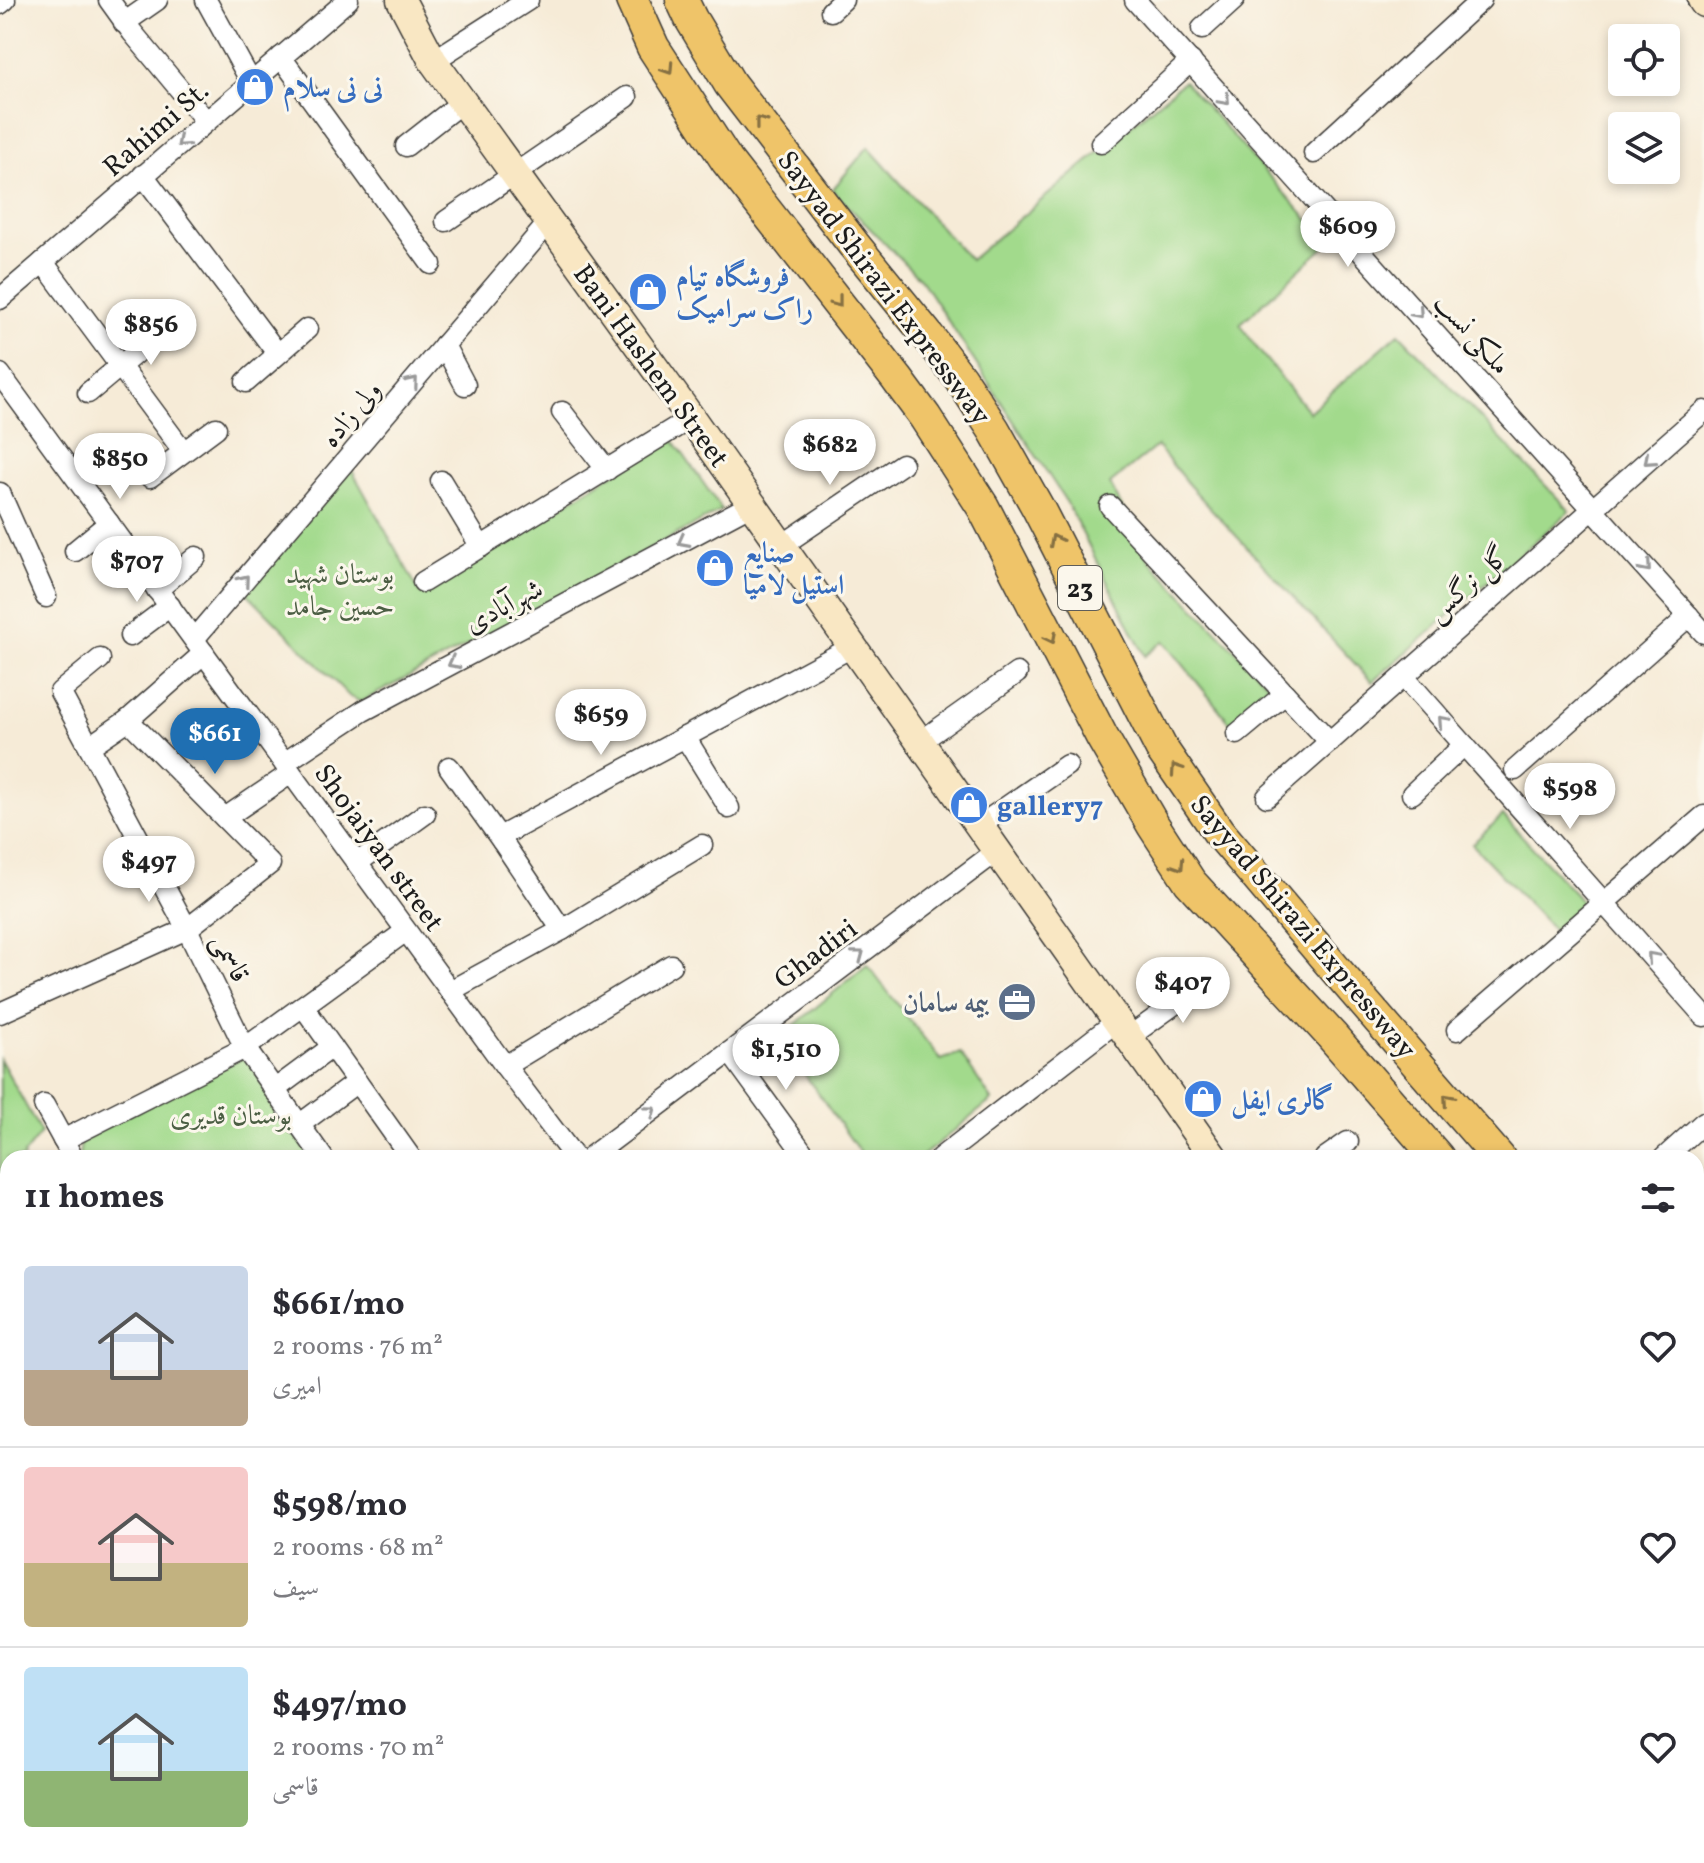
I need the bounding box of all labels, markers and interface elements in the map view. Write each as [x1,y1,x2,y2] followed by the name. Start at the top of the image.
[1608,24,1680,184] map controls
[1608,24,1680,96] button: locate
[658,60,673,75] one-way arrow
[234,66,276,108] shop icon: نی نی سلام
[283,70,383,112] place label: نی نی سلام
[95,73,218,187] street label: Rahimi St.
[1216,90,1230,105] one-way arrow
[1608,112,1680,184] button: layers
[755,117,770,132] one-way arrow
[177,132,192,147] one-way arrow
[767,143,999,434] street label: Sayyad Shirazi Expressway
[1301,201,1395,269] pin: $609
[1318,209,1378,245] text: $609
[563,257,737,476] street label: Bani Hashem Street
[676,258,813,330] place label: فروشگاه تیام راک سرامیک
[627,271,669,313] shop icon: فروشگاه تیام راک سرامیک
[1424,285,1519,384] street label: ملکی نسب
[827,293,841,308] one-way arrow
[104,299,198,367] pin: $856
[1408,304,1423,319] one-way arrow
[124,307,178,343] text: $856
[312,373,392,457] street label: ولی زاده
[403,377,418,391] one-way arrow
[783,419,877,487] pin: $682
[802,427,858,463] text: $682
[73,433,167,501] pin: $850
[92,441,148,477] text: $850
[1644,451,1658,465] one-way arrow
[677,532,691,547] one-way arrow
[1049,533,1064,548] one-way arrow
[743,535,844,606] place label: صنایع استیل لامیا
[90,536,184,604] pin: $707
[1419,538,1519,632] street label: گل نرگس
[110,544,164,580] text: $707
[694,547,736,589] shop icon: صنایع استیل لامیا
[286,556,394,627] park label: بوستان شهید حسین جامد
[1636,557,1650,572] one-way arrow
[1058,566,1102,610] road number: 23
[458,570,550,644] street label: شهرآبادی
[234,574,249,589] one-way arrow
[1042,630,1057,645] one-way arrow
[447,654,462,669] one-way arrow
[554,689,648,757] pin: $659
[573,697,629,733] text: $659
[168,708,262,776] pin: $661
[1438,715,1453,730] one-way arrow
[188,716,242,752] text: $661
[304,757,452,940] street label: Shojaiyan street
[1523,763,1617,831] pin: $598
[1171,764,1186,778] one-way arrow
[1542,771,1598,807] text: $598
[948,784,990,826] shop icon: gallery7
[1180,787,1424,1068] street label: Sayyad Shirazi Expressway
[997,788,1103,827] place label: gallery7
[102,836,196,904] pin: $497
[121,844,177,880] text: $497
[1169,856,1184,870] one-way arrow
[767,911,866,999] street label: Ghadiri
[201,927,258,989] street label: قاسمی
[850,950,865,965] one-way arrow
[1648,952,1662,967] one-way arrow
[1136,957,1230,1025] pin: $407
[1154,965,1212,1001] text: $407
[996,981,1038,1023] office icon: بیمه سامان
[903,985,989,1024] place label: بیمه سامان
[721,1024,851,1092] pin: $1,510
[750,1032,822,1068] text: $1,510
[1182,1078,1224,1120] shop icon: گالری ایفل
[1231,1082,1334,1121] place label: گالری ایفل
[1444,1094,1458,1108] one-way arrow
[170,1097,292,1136] park label: بوستان قدیری
[642,1107,657,1121] one-way arrow
[24,1175,164,1222] text: 11 homes
[1636,1176,1680,1220] icon: filters
[272,1282,405,1329] text: $661/mo
[88,1298,184,1394] icon: home
[1636,1324,1680,1368] icon: heart
[272,1329,443,1365] text: 2 rooms · 76 m²
[272,1369,322,1405] text: امیری
[272,1483,407,1530] text: $598/mo
[88,1499,184,1595] icon: home
[1636,1525,1680,1569] icon: heart
[272,1530,444,1566] text: 2 rooms · 68 m²
[272,1570,319,1606] text: سیف
[272,1683,407,1730] text: $497/mo
[88,1699,184,1795] icon: home
[1636,1725,1680,1769] icon: heart
[272,1730,444,1766] text: 2 rooms · 70 m²
[272,1770,319,1806] text: قاسمی

